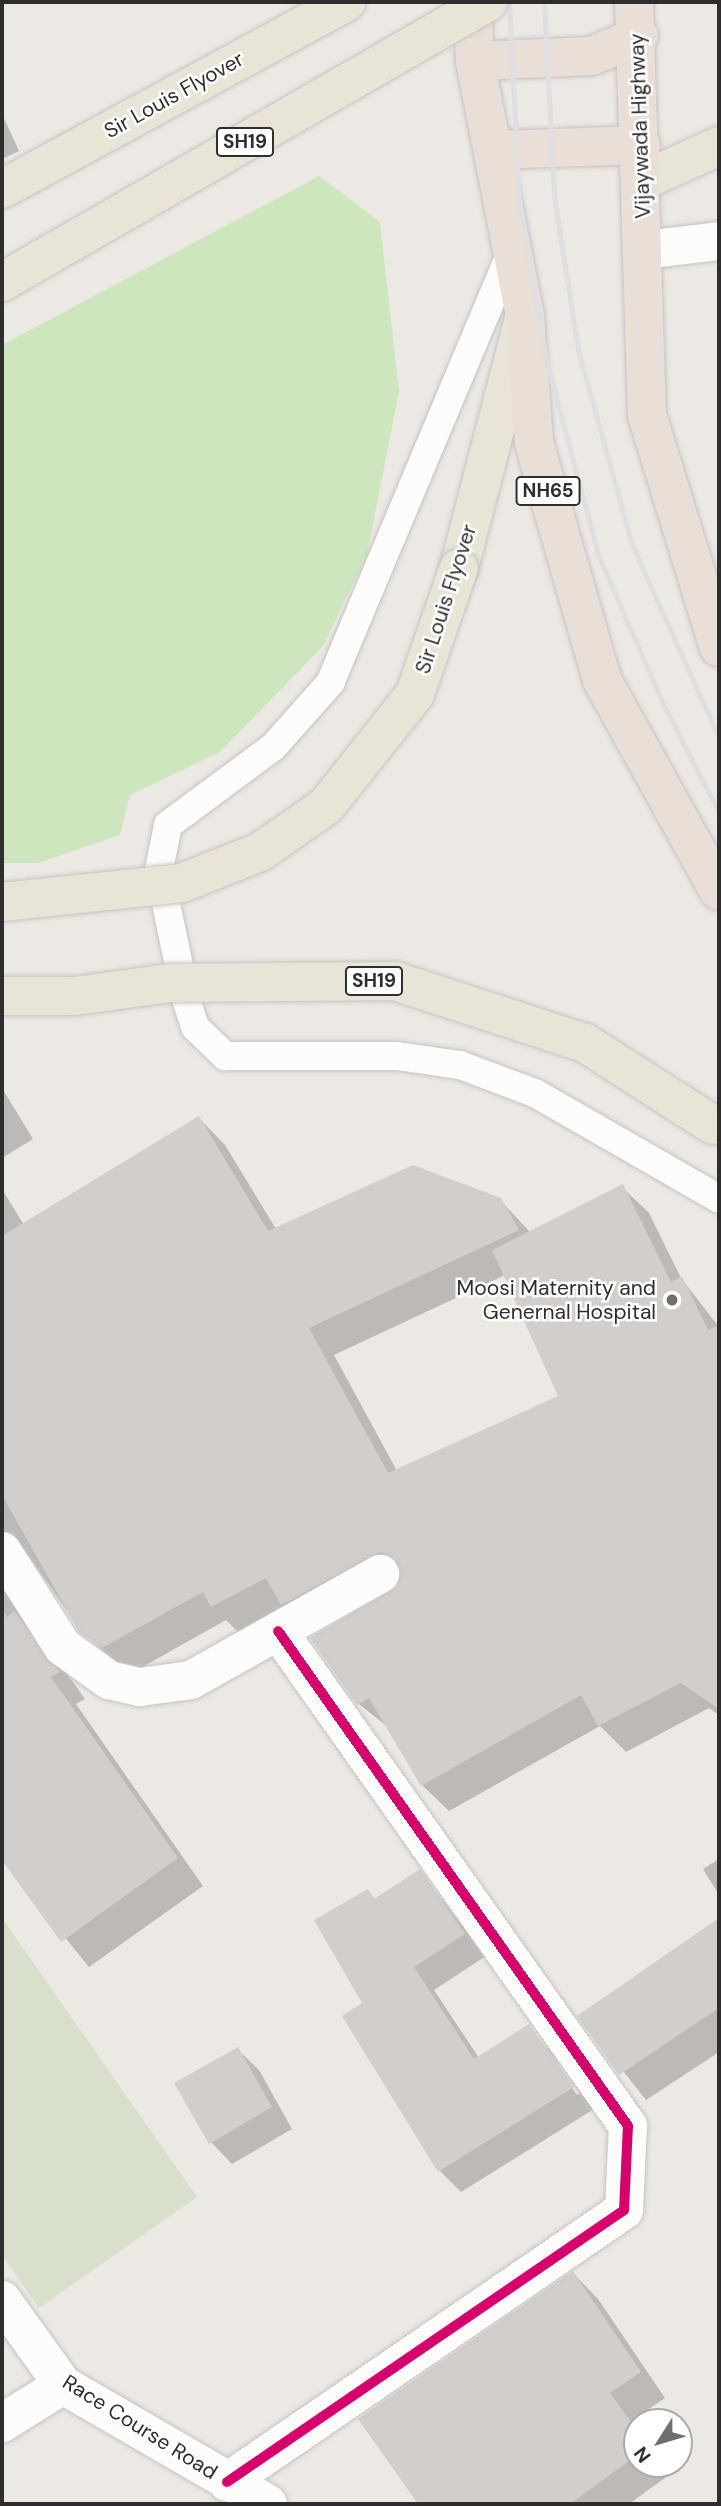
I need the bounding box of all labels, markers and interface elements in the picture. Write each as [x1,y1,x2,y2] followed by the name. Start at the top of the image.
[624,33,656,219] street label: Vijaywada Highway
[100,46,248,144] street label: Sir Louis Flyover
[215,126,275,158] road number: SH19
[515,476,581,506] road number: NH65
[410,521,482,677] street label: Sir Louis Flyover
[344,965,404,996] road number: SH19
[457,1275,656,1325] place label: Moosi Maternity and Genernal Hospital
[662,1290,682,1310] marker: Moosi Maternity and Genernal Hospital
[58,2369,222,2485] street label: Race Course Road
[623,2408,693,2478] north arrow
[628,2442,657,2468] text: N

